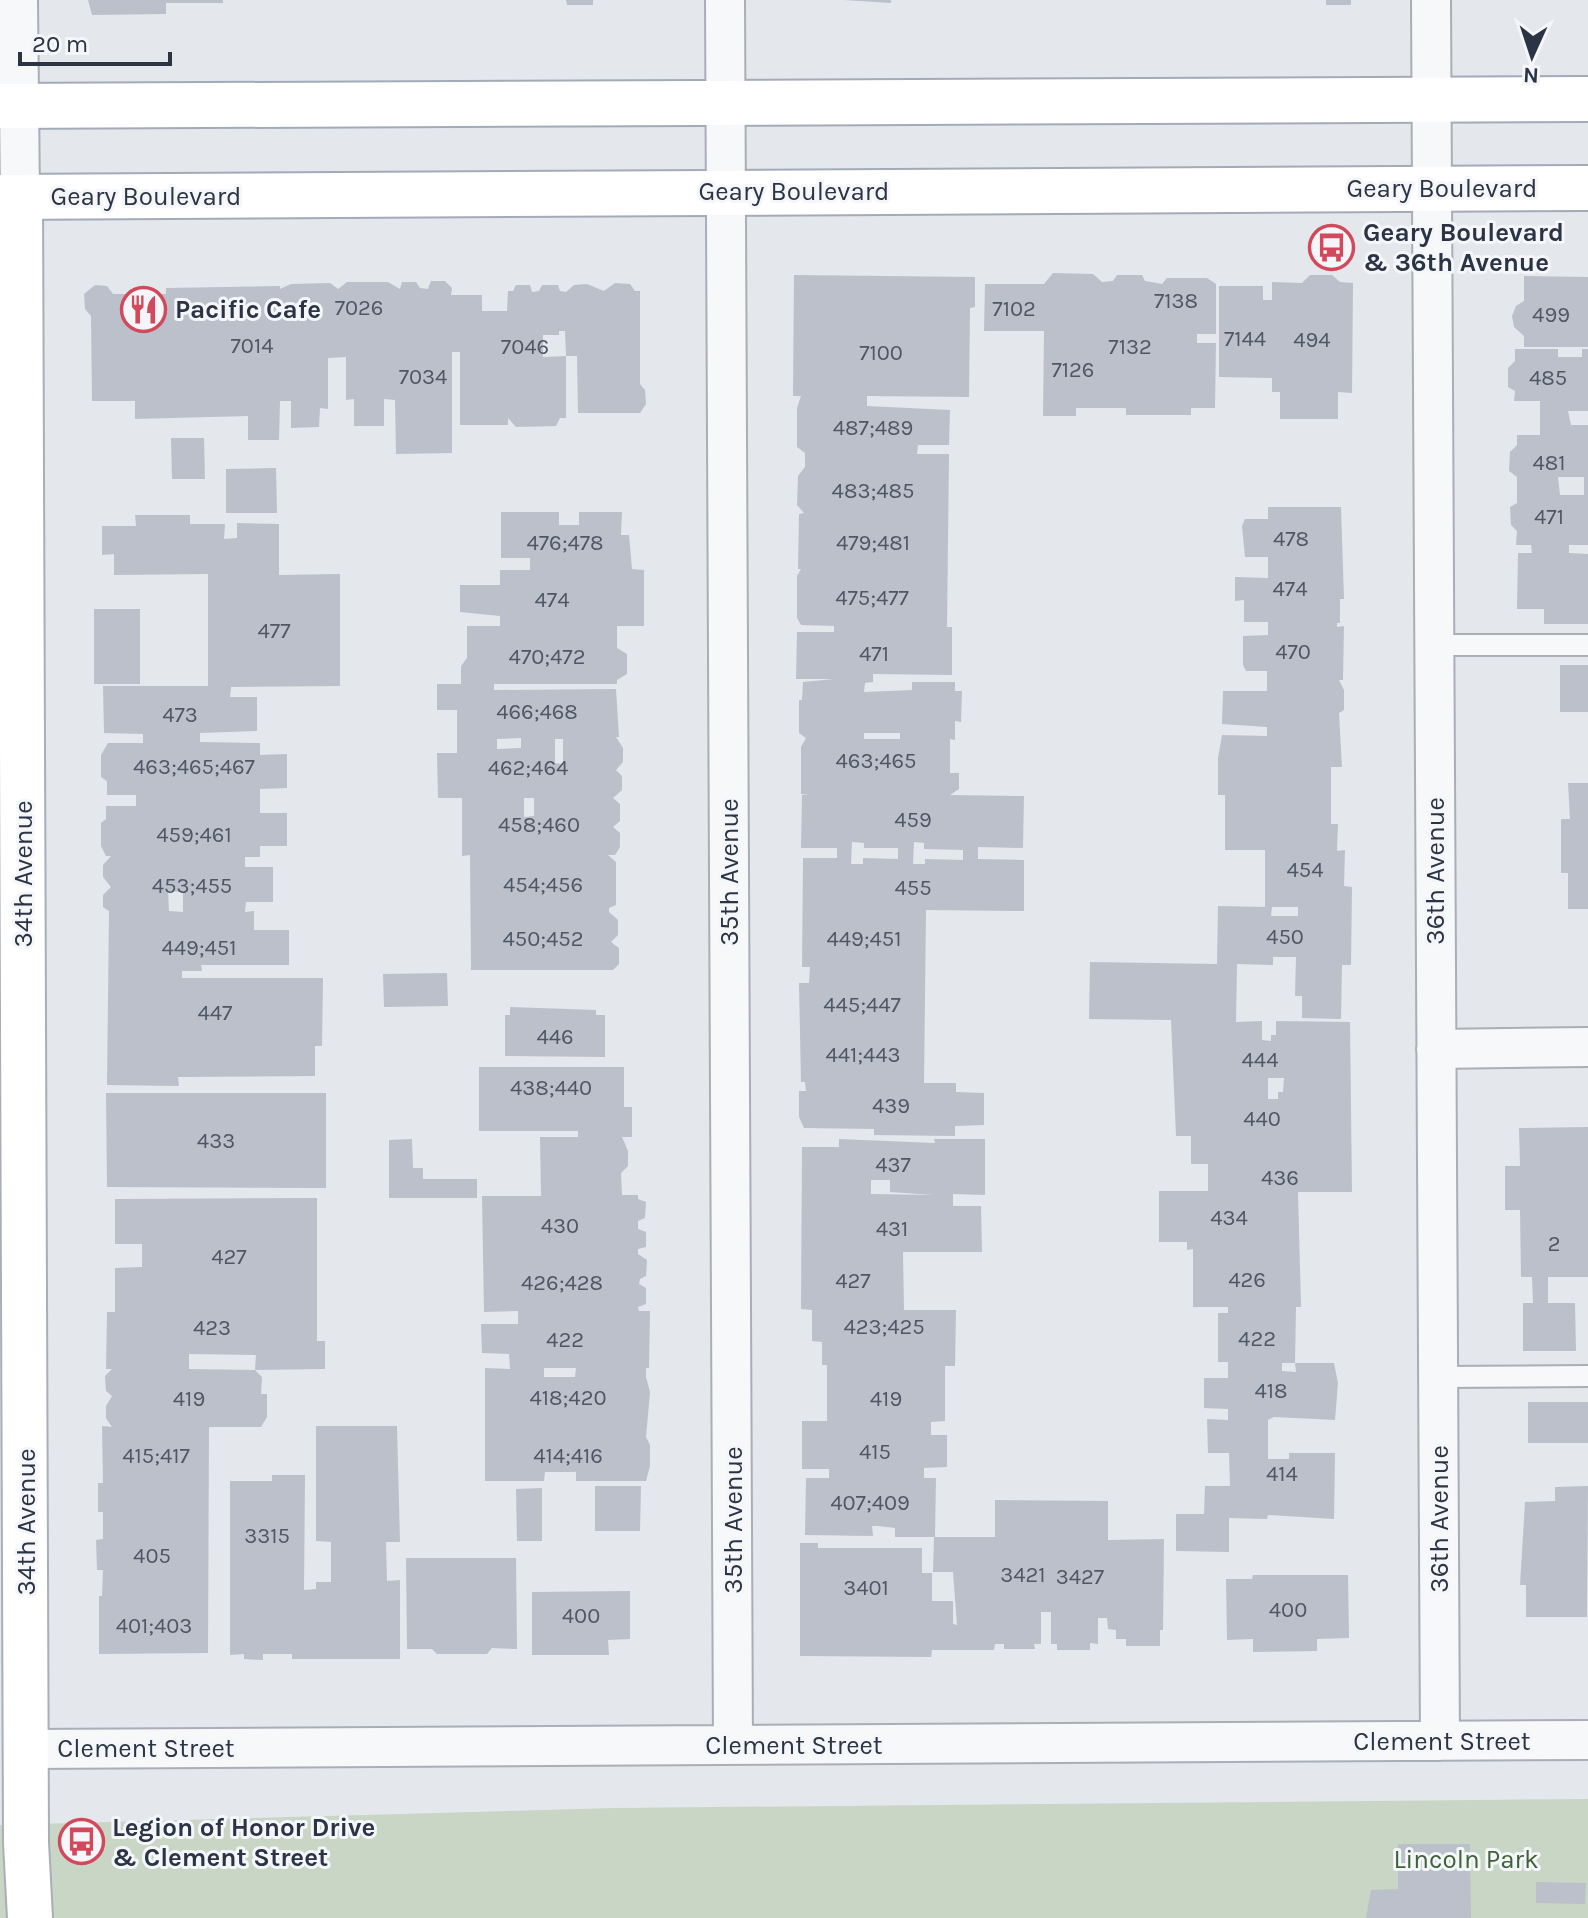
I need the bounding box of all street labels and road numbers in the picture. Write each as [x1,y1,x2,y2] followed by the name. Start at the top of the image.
[1346,173,1538,204] street label: Geary Boulevard
[698,176,890,207] street label: Geary Boulevard
[50,181,242,212] street label: Geary Boulevard
[1420,797,1451,945] street label: 36th Avenue
[714,798,745,946] street label: 35th Avenue
[8,800,39,948] street label: 34th Avenue
[1424,1445,1455,1593] street label: 36th Avenue
[718,1446,749,1594] street label: 35th Avenue
[11,1448,42,1596] street label: 34th Avenue
[1353,1726,1531,1757] street label: Clement Street
[705,1730,883,1761] street label: Clement Street
[57,1733,235,1764] street label: Clement Street

